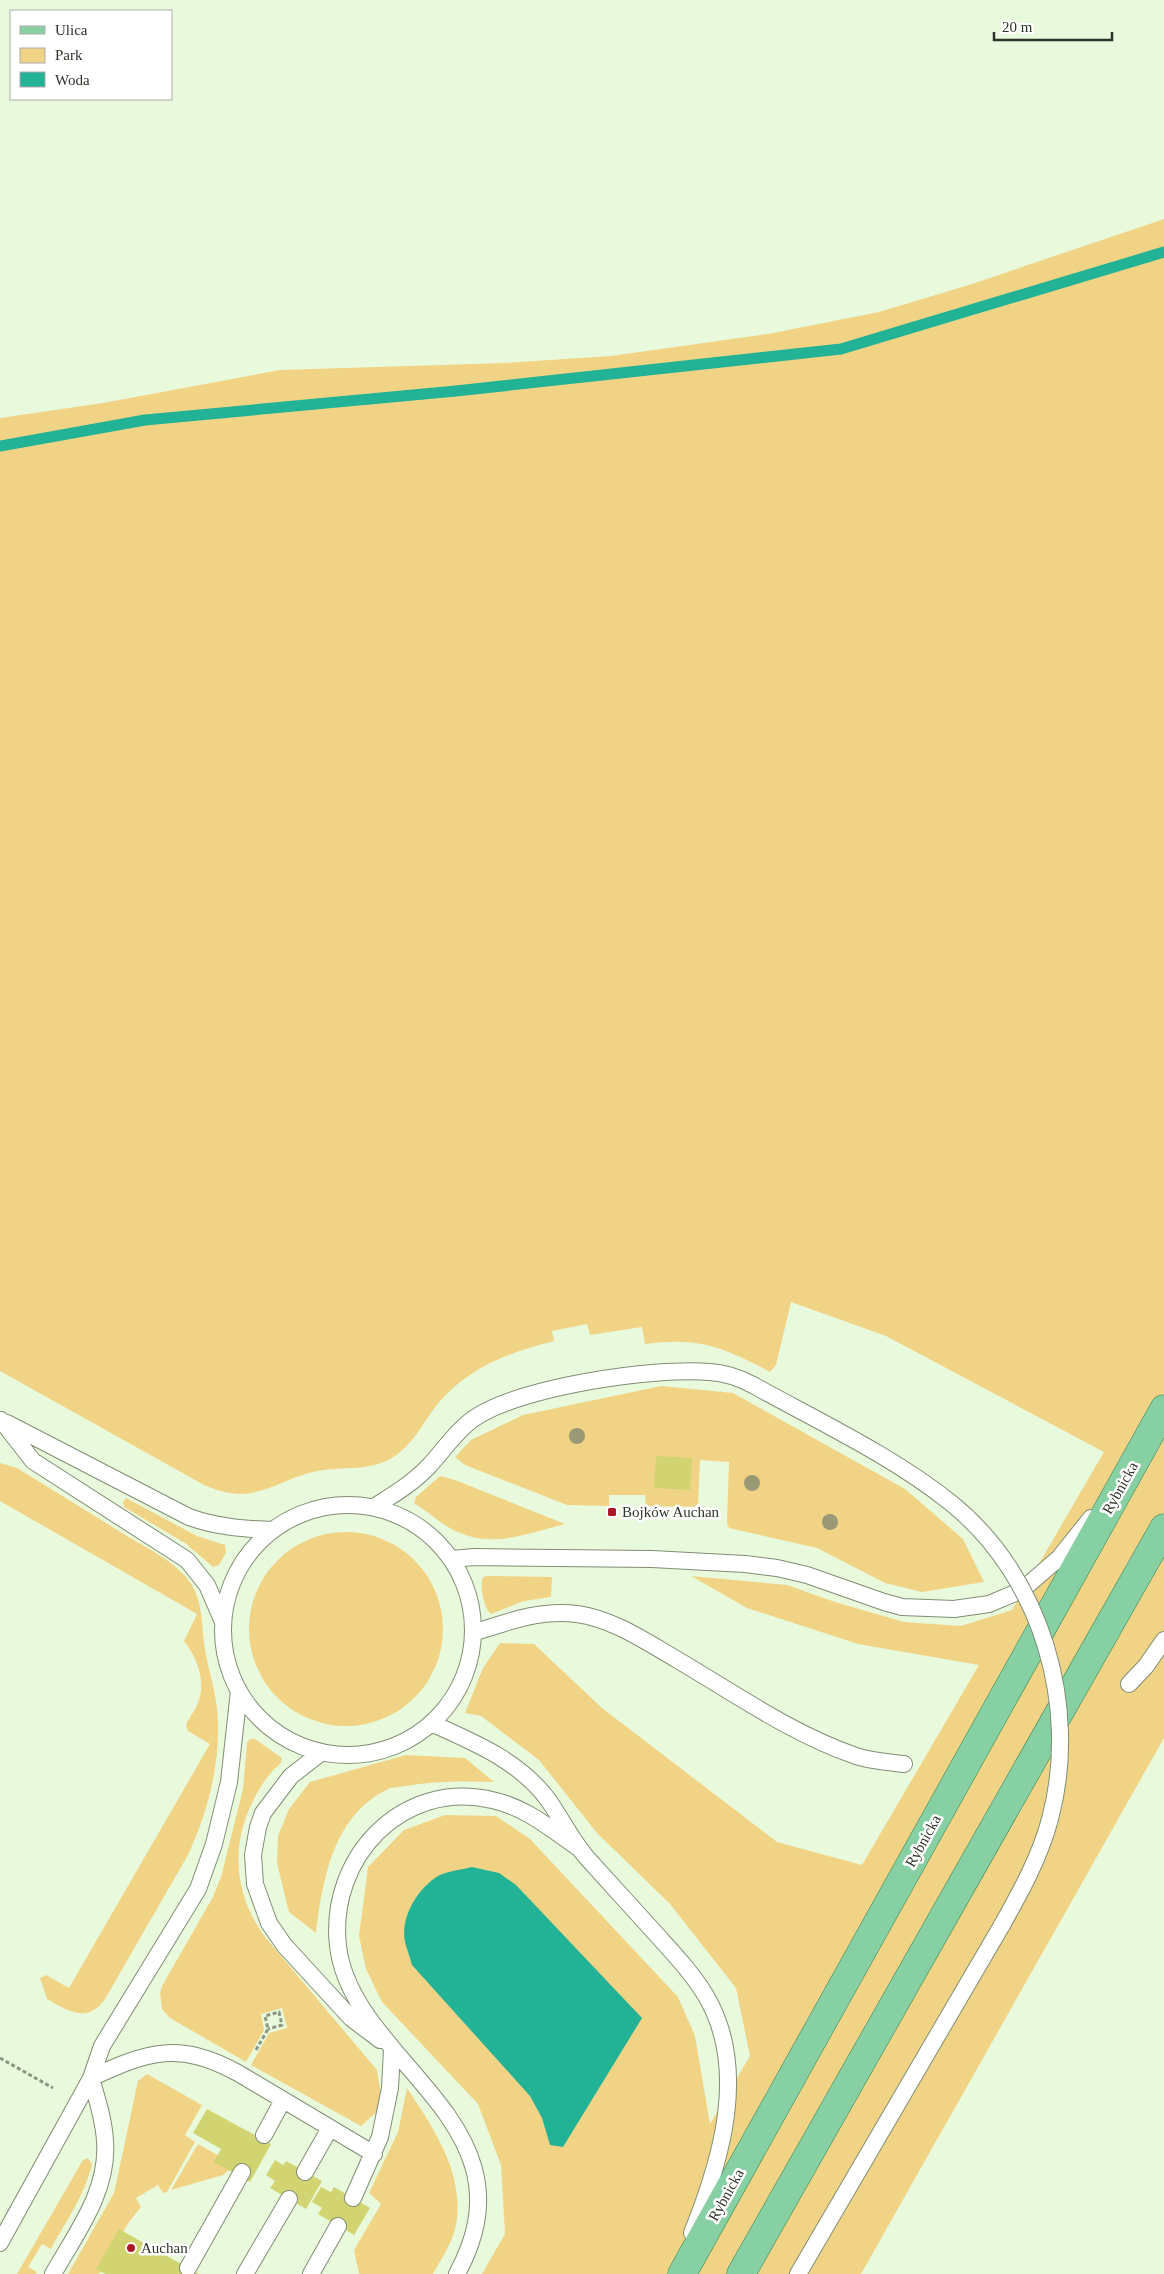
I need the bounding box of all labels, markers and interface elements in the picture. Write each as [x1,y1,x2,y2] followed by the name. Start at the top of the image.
[10,10,172,100] legend
[994,10,1112,42] scale bar
[1002,19,1033,35] text: 20 m
[55,22,88,38] text: Ulica
[55,47,83,63] text: Park
[55,72,90,88] text: Woda
[1099,1459,1141,1517] street label: Rybnicka
[622,1504,720,1520] place label: Bojków Auchan
[606,1506,618,1518] marker: Bojków Auchan
[902,1812,944,1870] street label: Rybnicka
[705,2166,747,2224] street label: Rybnicka
[141,2240,188,2256] place label: Auchan
[125,2242,137,2254] marker: Auchan

